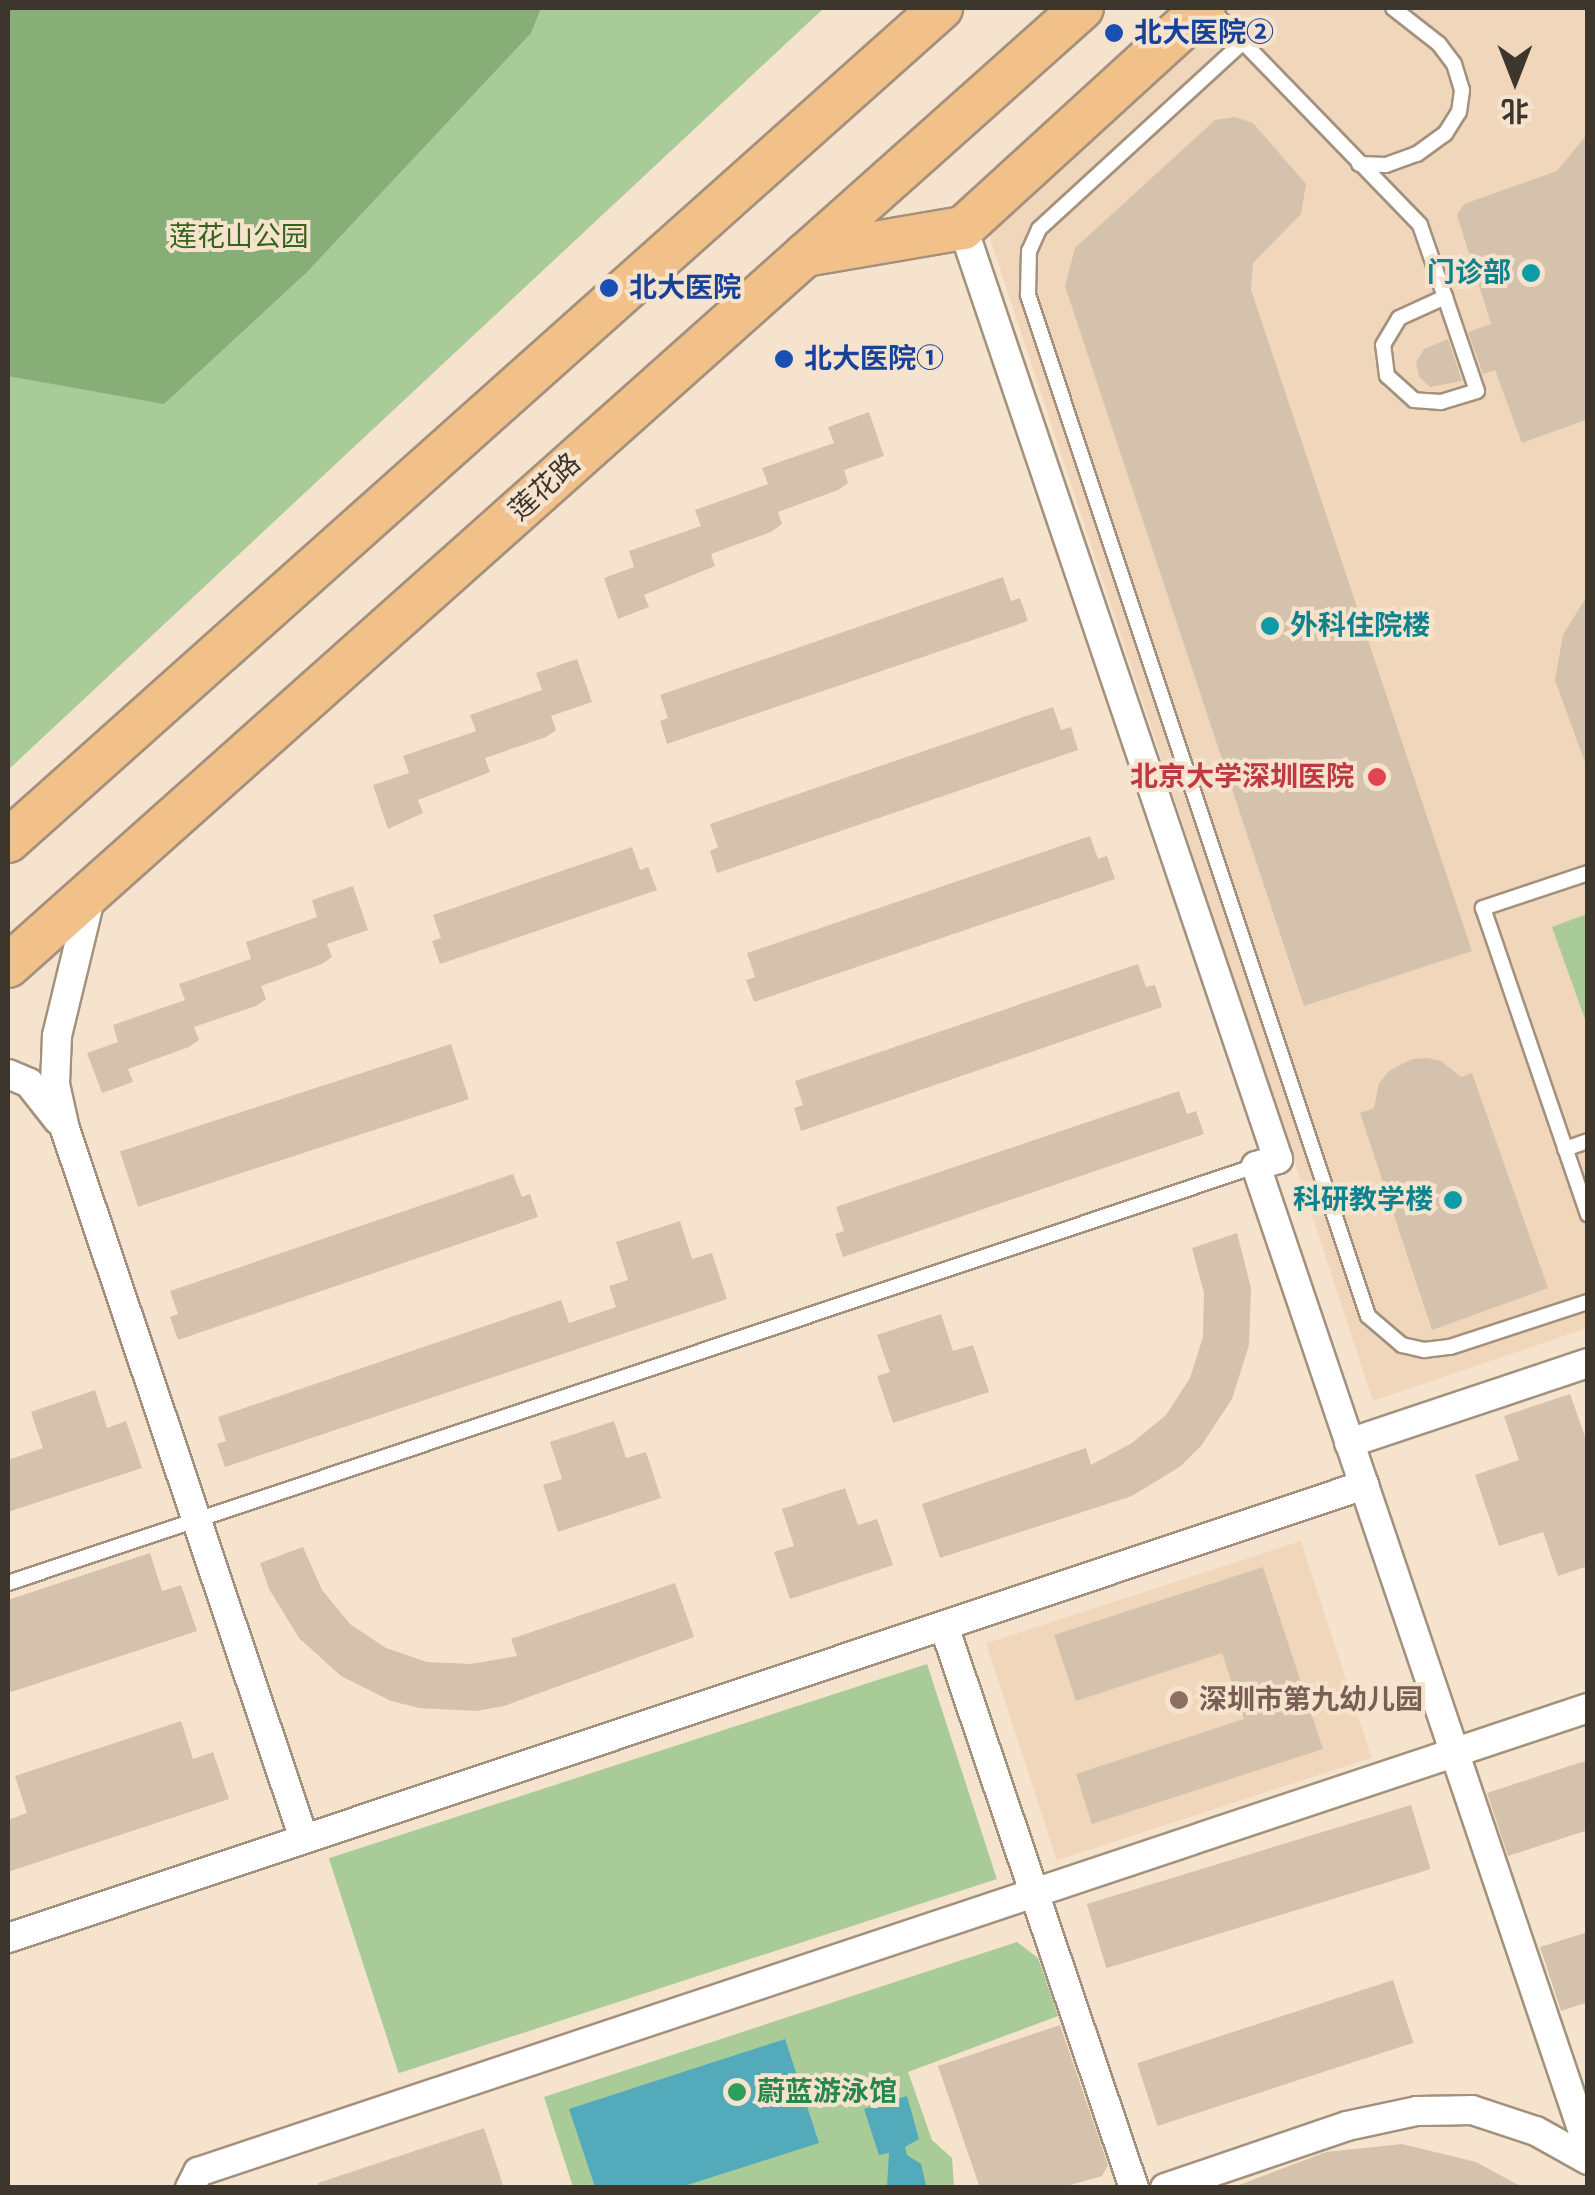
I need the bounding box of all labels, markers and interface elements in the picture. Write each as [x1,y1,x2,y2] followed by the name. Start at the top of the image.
[1134,16,1274,50] place label: 北大医院②
[1103,22,1125,44] marker: 北大医院②
[1465,30,1565,130] north arrow
[1501,95,1529,126] text: 北
[169,220,309,254] park label: 莲花山公园
[1427,256,1511,290] place label: 门诊部
[1520,262,1542,284] marker: 门诊部
[629,271,741,305] place label: 北大医院
[598,277,620,299] marker: 北大医院
[804,342,944,376] place label: 北大医院①
[773,348,795,370] marker: 北大医院①
[503,446,587,528] street label: 莲花路
[1290,609,1430,643] place label: 外科住院楼
[1259,615,1281,637] marker: 外科住院楼
[1130,760,1354,794] place label: 北京大学深圳医院
[1364,764,1390,790] marker: 北京大学深圳医院
[1293,1183,1433,1217] place label: 科研教学楼
[1442,1189,1464,1211] marker: 科研教学楼
[1199,1683,1423,1717] place label: 深圳市第九幼儿园
[1168,1689,1190,1711] marker: 深圳市第九幼儿园
[757,2075,897,2109] place label: 蔚蓝游泳馆
[726,2081,748,2103] marker: 蔚蓝游泳馆

